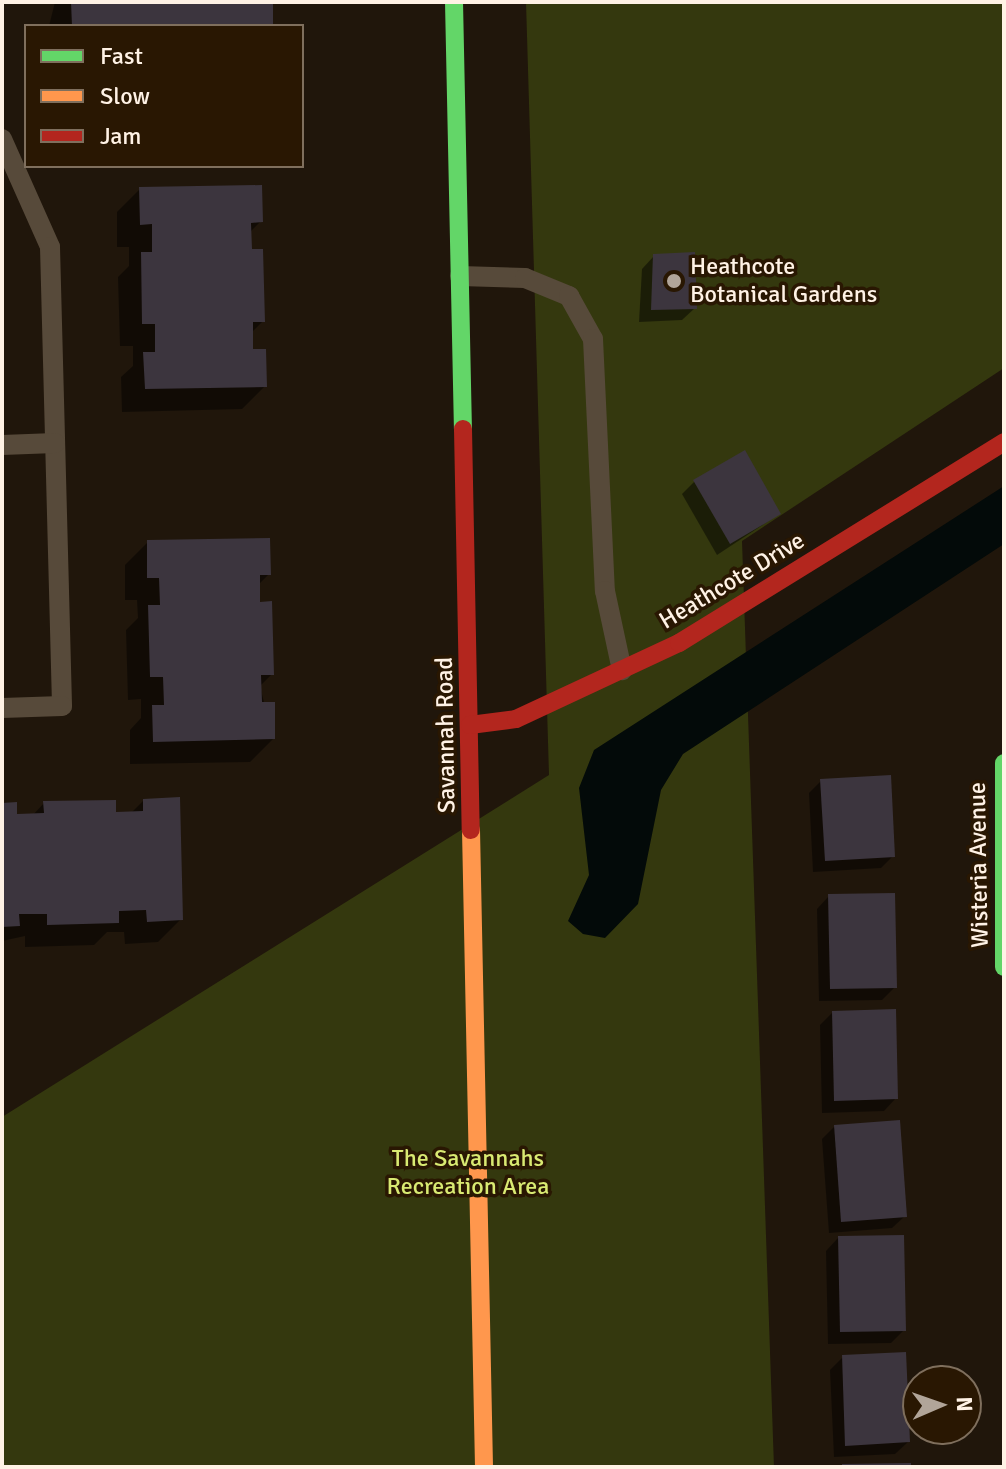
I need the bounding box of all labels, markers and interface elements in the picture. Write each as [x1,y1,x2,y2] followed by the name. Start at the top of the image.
[24,24,304,168] legend
[100,41,143,71] text: Fast
[100,81,150,111] text: Slow
[100,121,141,151] text: Jam
[690,253,877,309] place label: Heathcote Botanical Gardens
[665,272,683,290] marker: Heathcote Botanical Gardens
[654,526,810,636] street label: Heathcote Drive
[430,657,462,813] street label: Savannah Road
[963,782,995,948] street label: Wisteria Avenue
[387,1145,549,1201] park label: The Savannahs Recreation Area
[902,1365,982,1445] north arrow
[951,1396,978,1412] text: N

